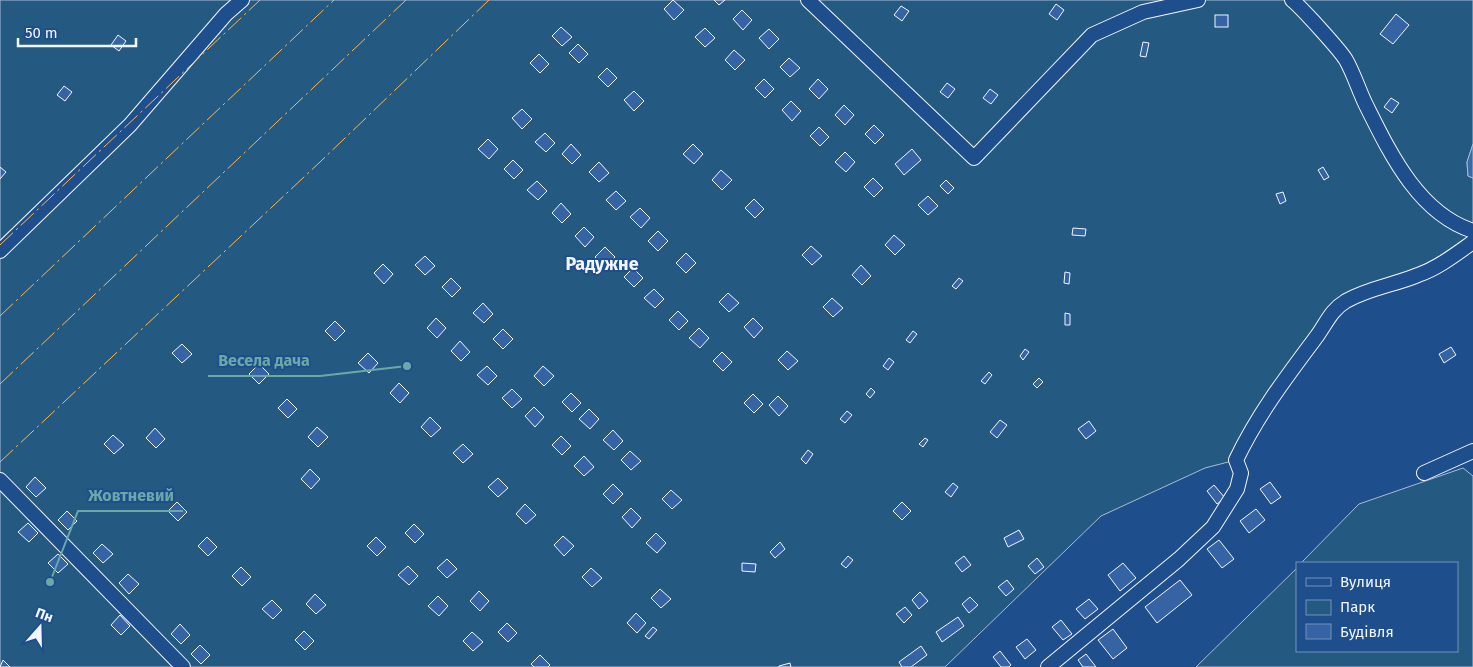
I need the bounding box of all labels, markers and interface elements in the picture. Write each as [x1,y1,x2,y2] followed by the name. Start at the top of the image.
[18,15,135,47] scale bar
[25,24,58,42] text: 50 m
[565,253,639,275] district label: Радужне
[208,345,320,376] callout: Весела дача
[218,351,310,370] text: Весела дача
[78,480,183,511] callout: Жовтневий
[87,486,174,505] text: Жовтневий
[1296,562,1458,652] legend
[1340,573,1391,591] text: Вулиця
[1340,598,1375,616] text: Парк
[15,602,65,652] north arrow
[33,604,55,626] text: Пн
[1340,623,1394,641] text: Будівля

